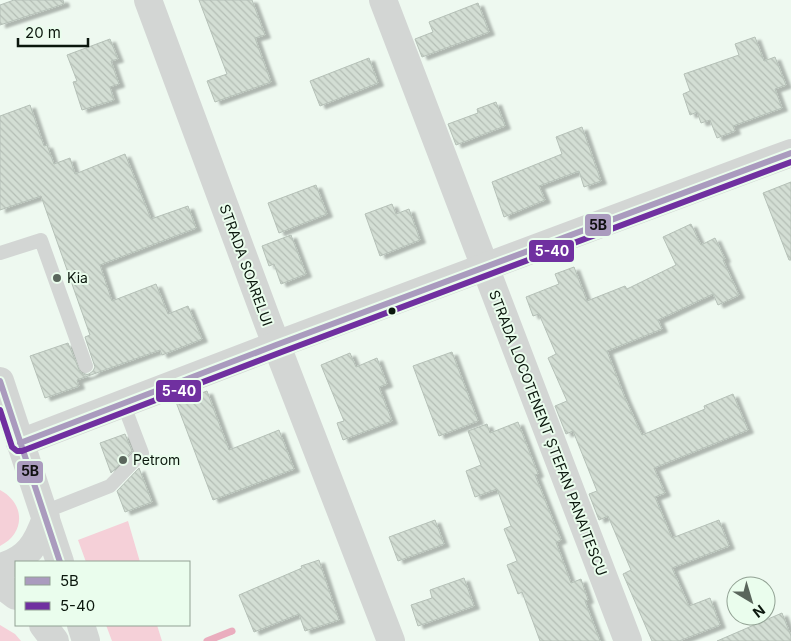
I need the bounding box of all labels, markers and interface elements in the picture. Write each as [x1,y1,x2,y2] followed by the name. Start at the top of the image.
[18,15,88,47] scale bar
[25,23,61,42] text: 20 m
[217,202,276,328] street label: STRADA SOARELUI
[584,213,612,237] line badge: 5B
[589,216,607,233] text: 5B
[528,239,575,263] line badge: 5-40
[535,242,569,259] text: 5-40
[67,269,88,286] place label: Kia
[51,272,63,284] marker: Kia
[485,288,611,578] street label: STRADA LOCOTENENT ȘTEFAN PANAITESCU
[387,306,397,316] unlabelled marker
[155,379,202,403] line badge: 5-40
[162,382,196,399] text: 5-40
[133,451,180,468] place label: Petrom
[117,454,129,466] marker: Petrom
[16,460,44,484] line badge: 5B
[21,462,39,479] text: 5B
[15,561,190,626] legend
[60,571,79,590] text: 5B
[726,576,776,626] north arrow
[60,596,95,615] text: 5-40
[750,602,769,622] text: N

